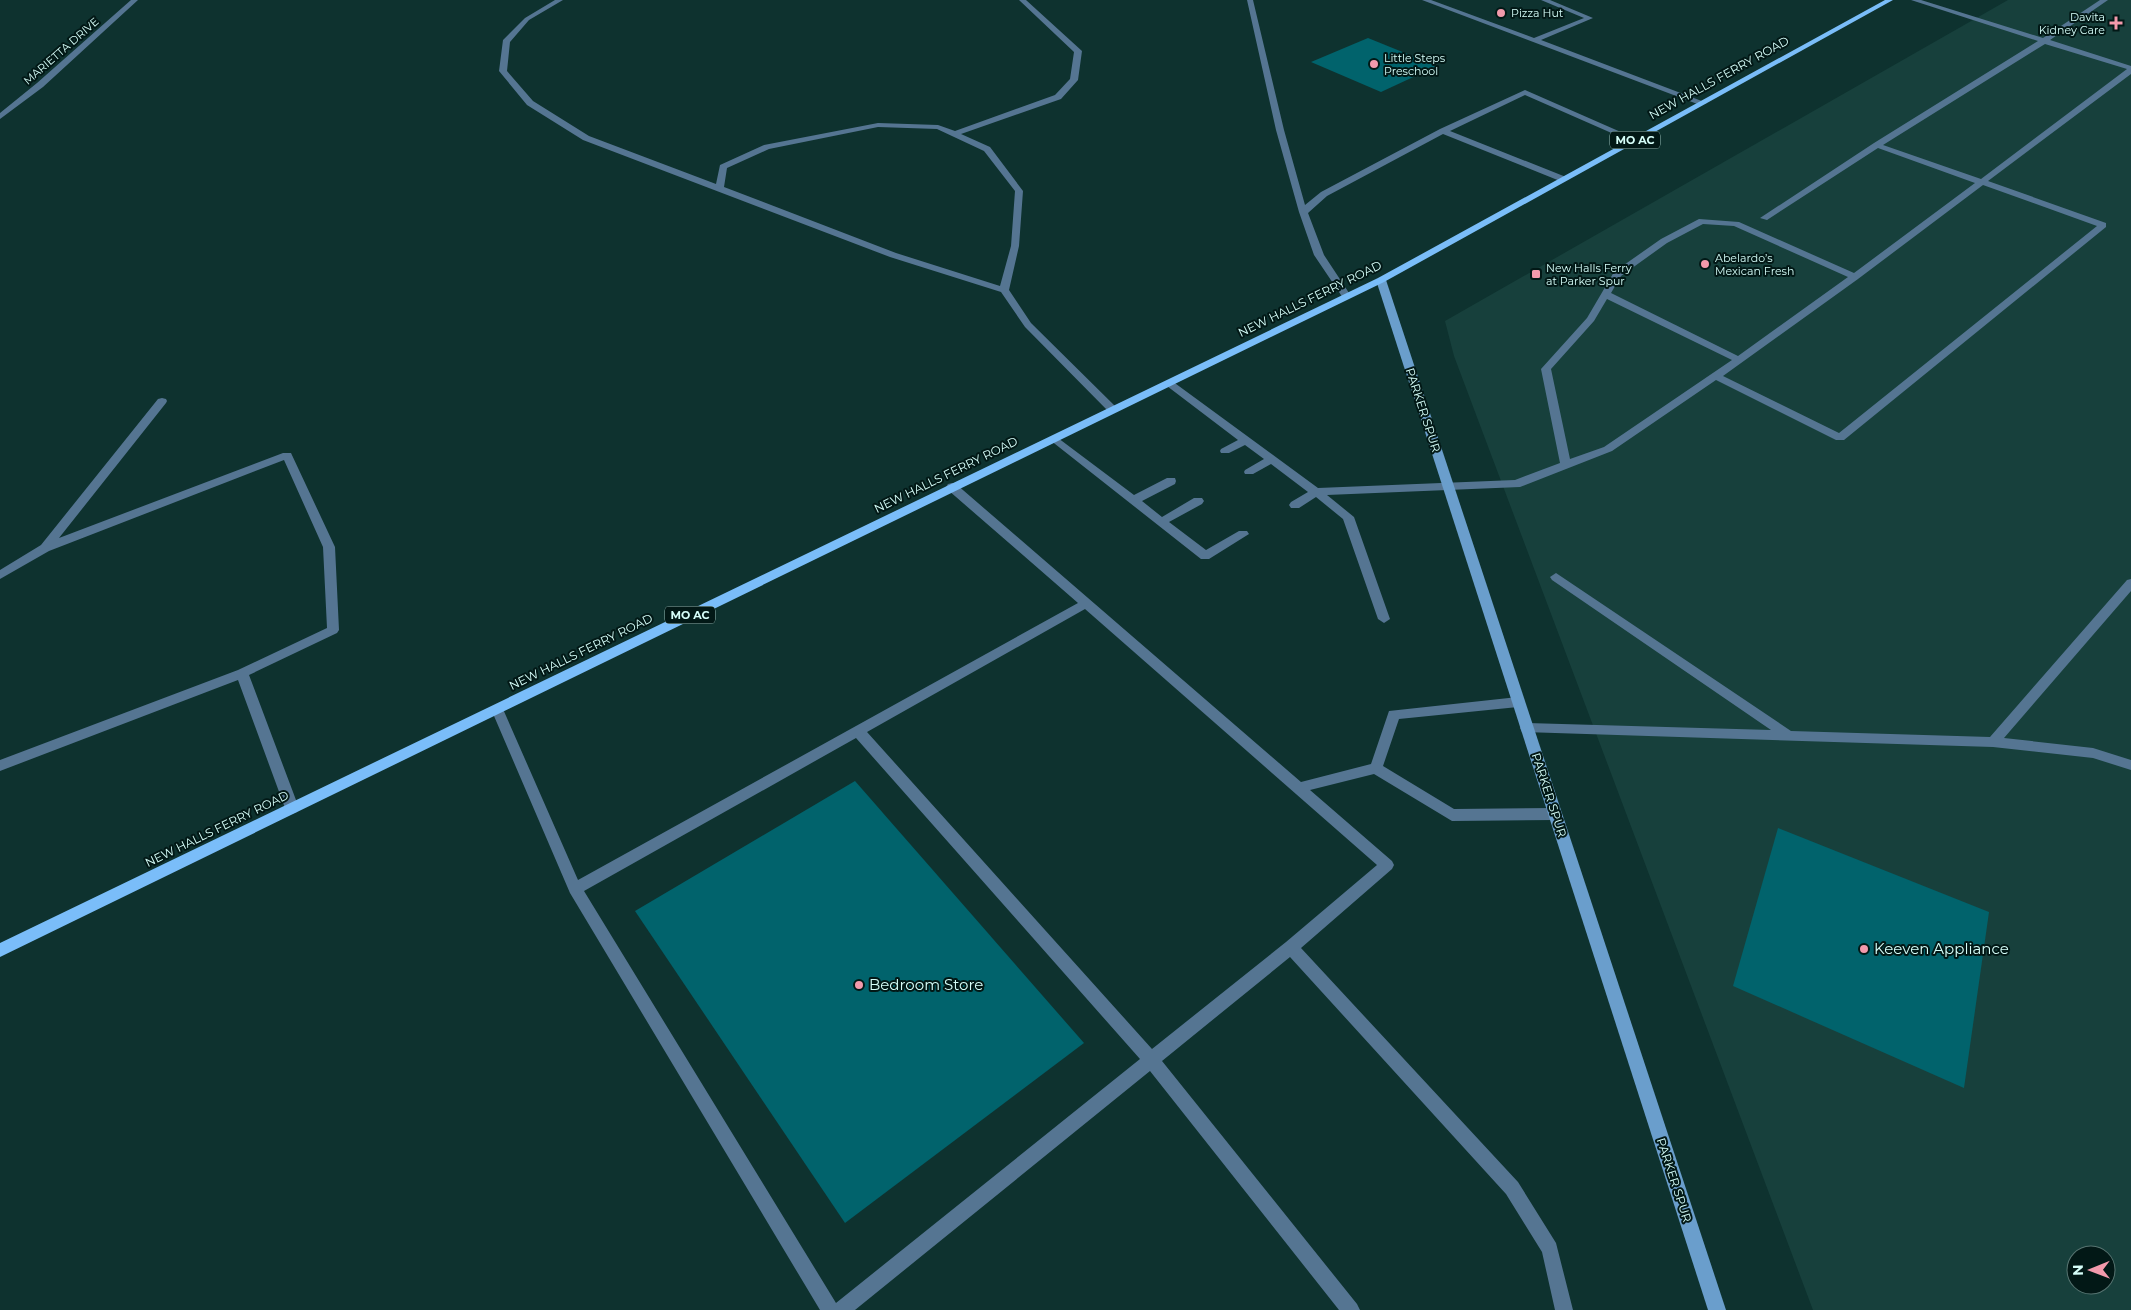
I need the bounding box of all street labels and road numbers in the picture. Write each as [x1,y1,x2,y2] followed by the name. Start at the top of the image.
[20,14,102,88] street label: MARIETTA DRIVE
[1646,33,1791,122] street label: NEW HALLS FERRY ROAD
[1610,132,1660,148] road number: MO AC
[1236,257,1384,340] street label: NEW HALLS FERRY ROAD
[1403,366,1444,454] street label: PARKER SPUR
[872,433,1020,516] street label: NEW HALLS FERRY ROAD
[665,606,715,624] road number: MO AC
[507,610,655,693] street label: NEW HALLS FERRY ROAD
[1529,751,1570,839] street label: PARKER SPUR
[143,787,291,870] street label: NEW HALLS FERRY ROAD
[1654,1136,1695,1224] street label: PARKER SPUR

